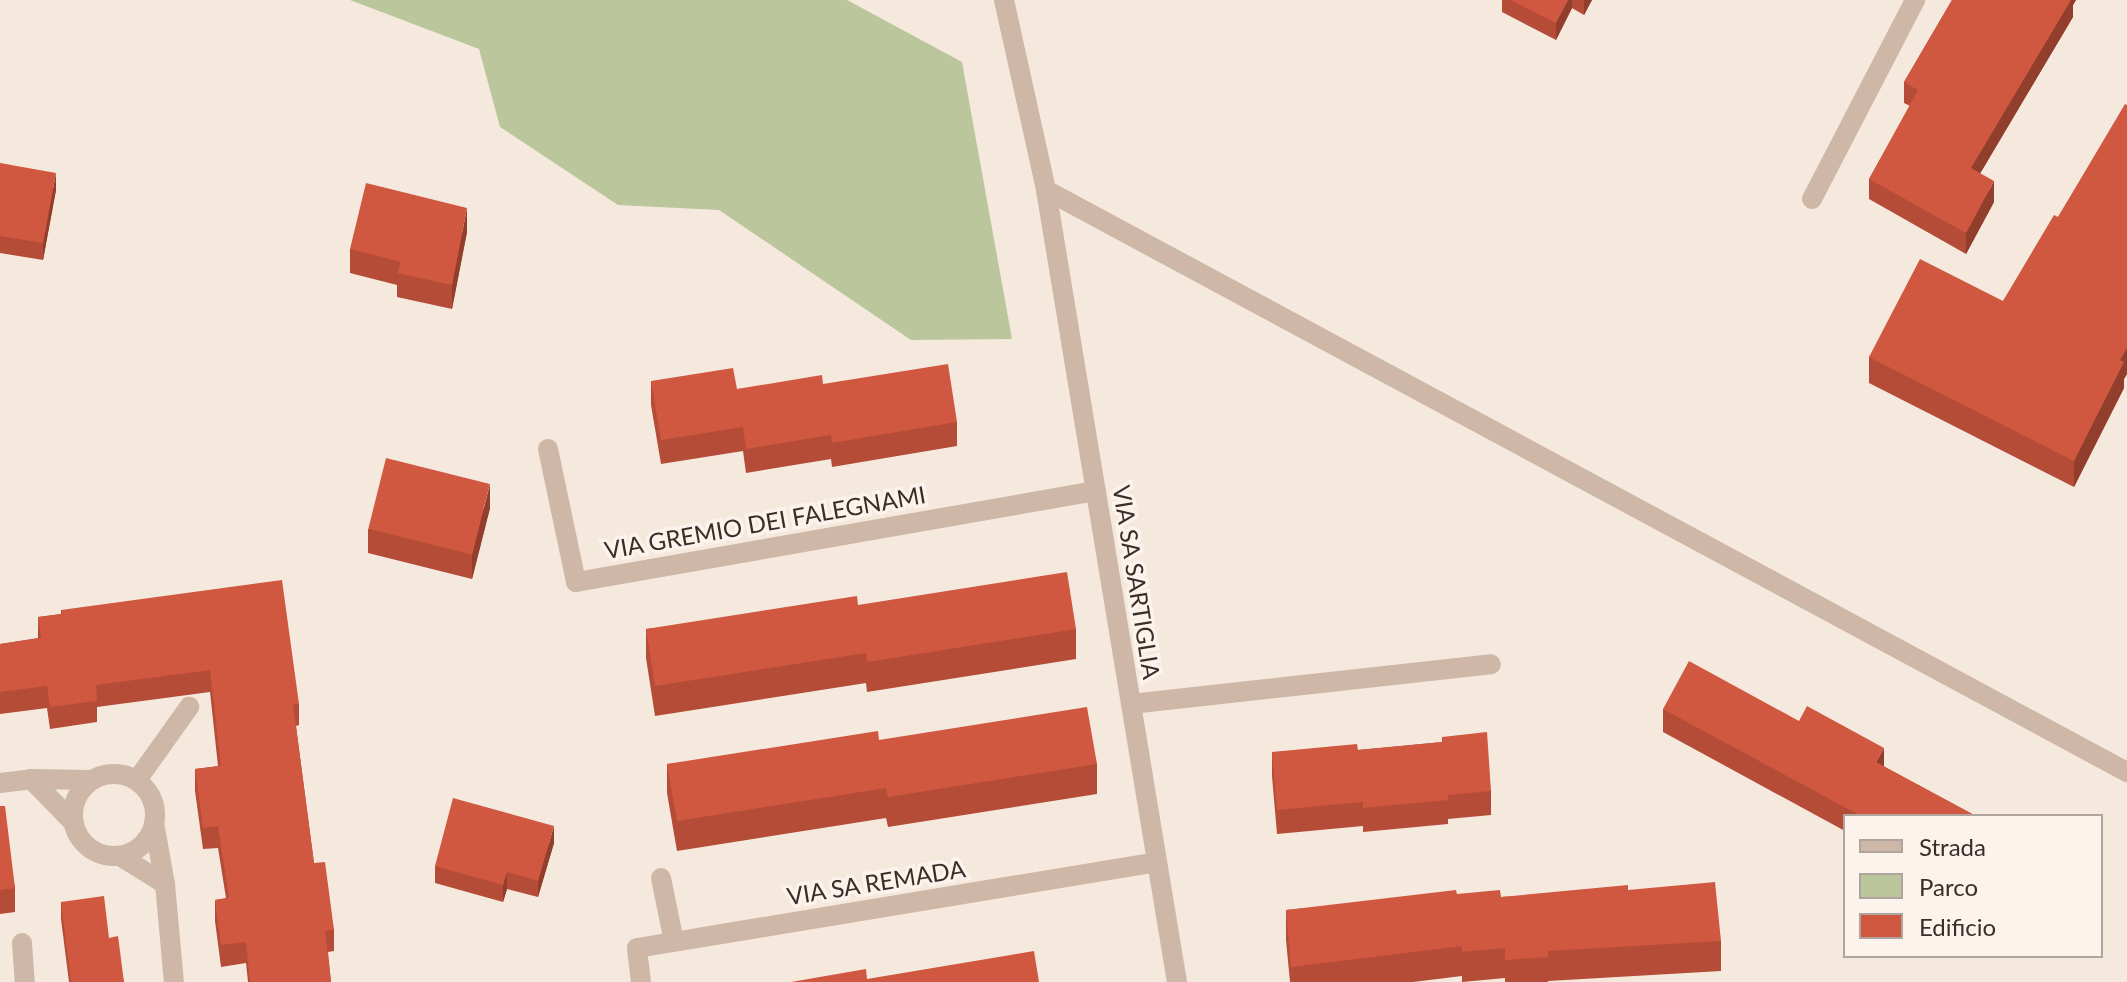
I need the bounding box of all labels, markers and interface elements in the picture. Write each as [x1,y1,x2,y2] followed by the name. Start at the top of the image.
[602,479,928,565] street label: VIA GREMIO DEI FALEGNAMI
[1107,482,1167,682] street label: VIA SA SARTIGLIA
[1843,814,2103,958] legend
[1919,832,1986,861] text: Strada
[784,854,968,910] street label: VIA SA REMADA
[1919,872,1978,901] text: Parco
[1919,912,1996,941] text: Edificio

